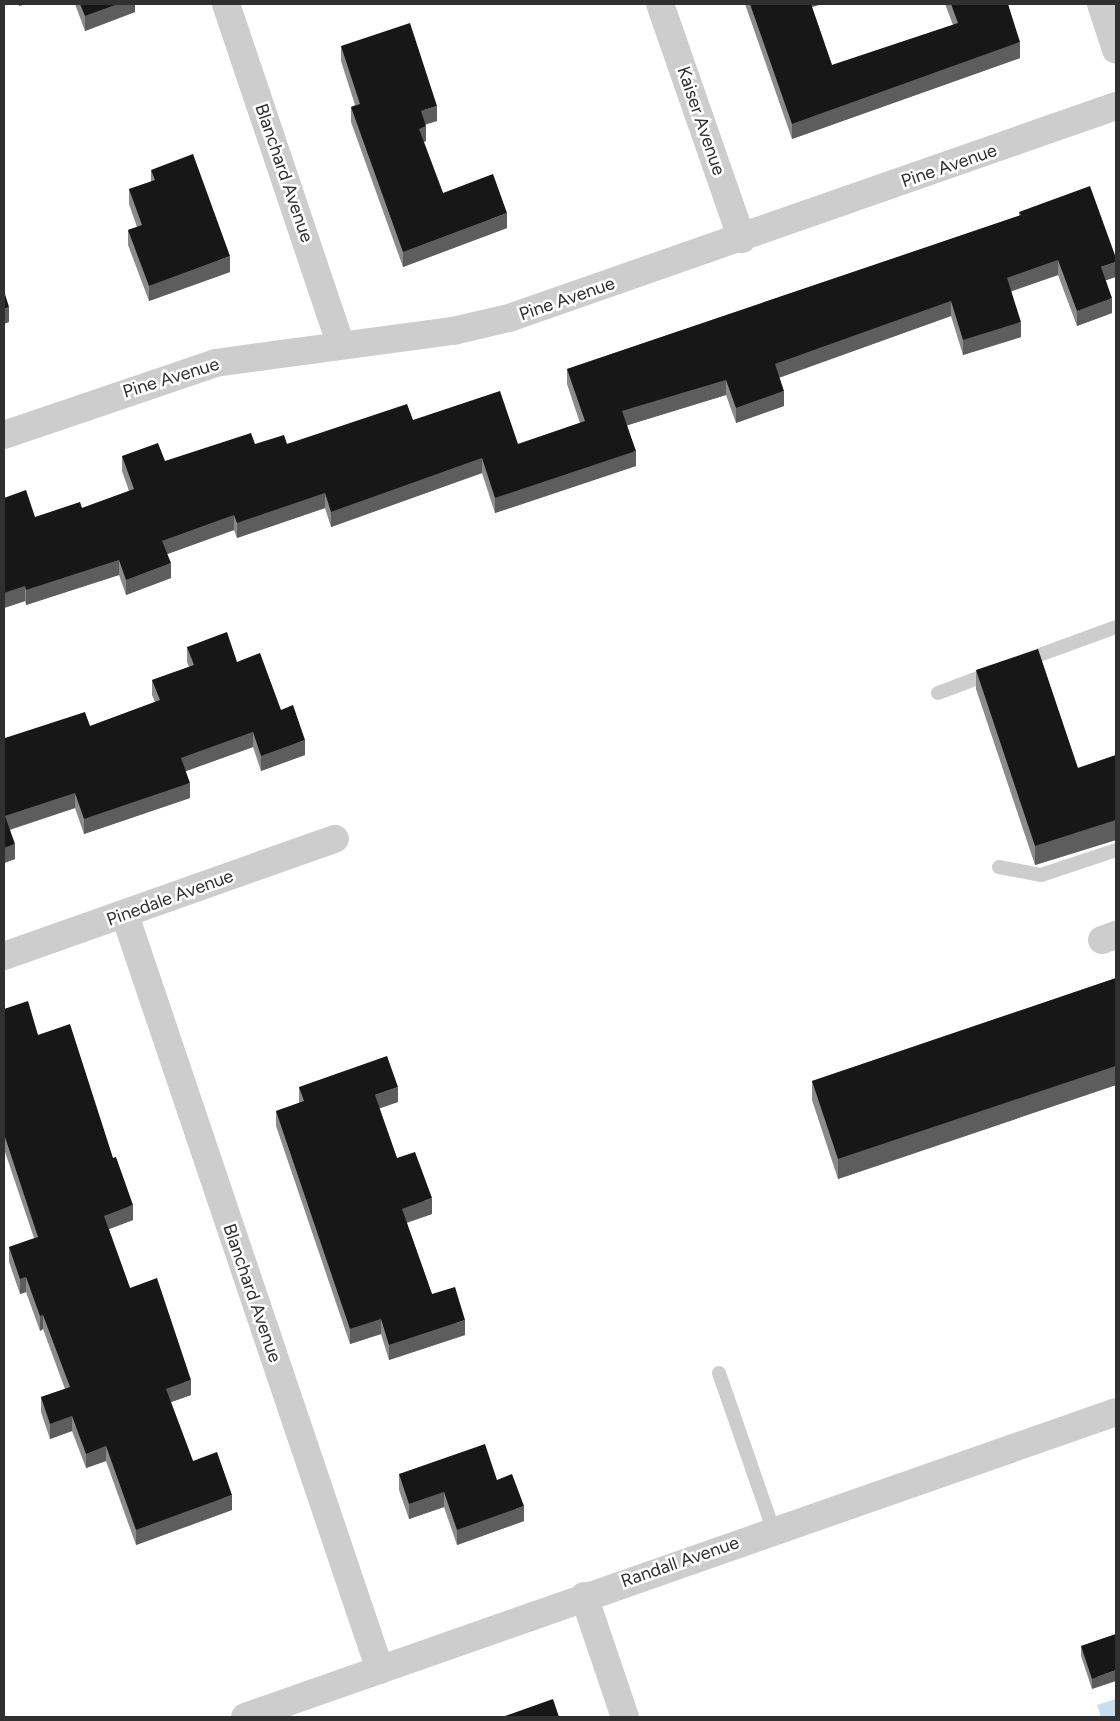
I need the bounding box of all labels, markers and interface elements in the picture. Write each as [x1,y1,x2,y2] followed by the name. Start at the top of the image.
[672,64,730,178] street label: Kaiser Avenue
[250,101,318,245] street label: Blanchard Avenue
[898,140,1000,192] street label: Pine Avenue
[516,273,618,325] street label: Pine Avenue
[120,353,222,403] street label: Pine Avenue
[104,865,236,931] street label: Pinedale Avenue
[218,1221,286,1365] street label: Blanchard Avenue
[618,1532,742,1592] street label: Randall Avenue

